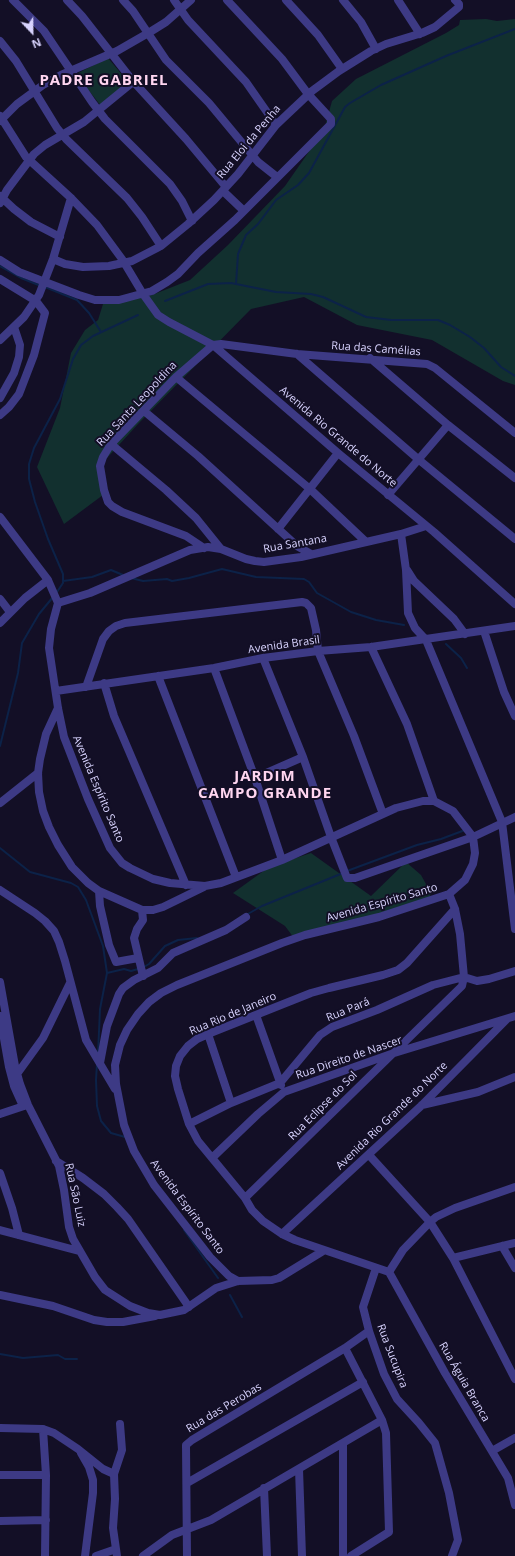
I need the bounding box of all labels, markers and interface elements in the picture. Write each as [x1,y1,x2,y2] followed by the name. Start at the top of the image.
[12,12,52,52] north arrow
[30,35,44,52] text: N
[39,72,169,90] district label: PADRE GABRIEL
[214,103,284,181] street label: Rua Eloi da Penha
[331,339,421,359] street label: Rua das Camélias
[94,359,180,449] street label: Rua Santa Leopoldina
[276,384,400,490] street label: Avenida Rio Grande do Norte
[262,532,328,556] street label: Rua Santana
[247,633,321,657] street label: Avenida Brasil
[69,734,127,844] street label: Avenida Espírito Santo
[198,768,332,803] district label: JARDIM CAMPO GRANDE
[325,881,439,925] street label: Avenida Espírito Santo
[188,990,278,1038] street label: Rua Rio de Janeiro
[324,995,372,1025] street label: Rua Pará
[294,1034,404,1082] street label: Rua Direito de Nascer
[334,1059,450,1173] street label: Avenida Rio Grande do Norte
[286,1069,360,1143] street label: Rua Eclipse do Sol
[147,1157,227,1257] street label: Avenida Espírito Santo
[62,1162,88,1228] street label: Rua São Luiz
[374,1322,410,1390] street label: Rua Sucupira
[436,1340,492,1424] street label: Rua Águia Branca
[184,1380,264,1436] street label: Rua das Perobas

